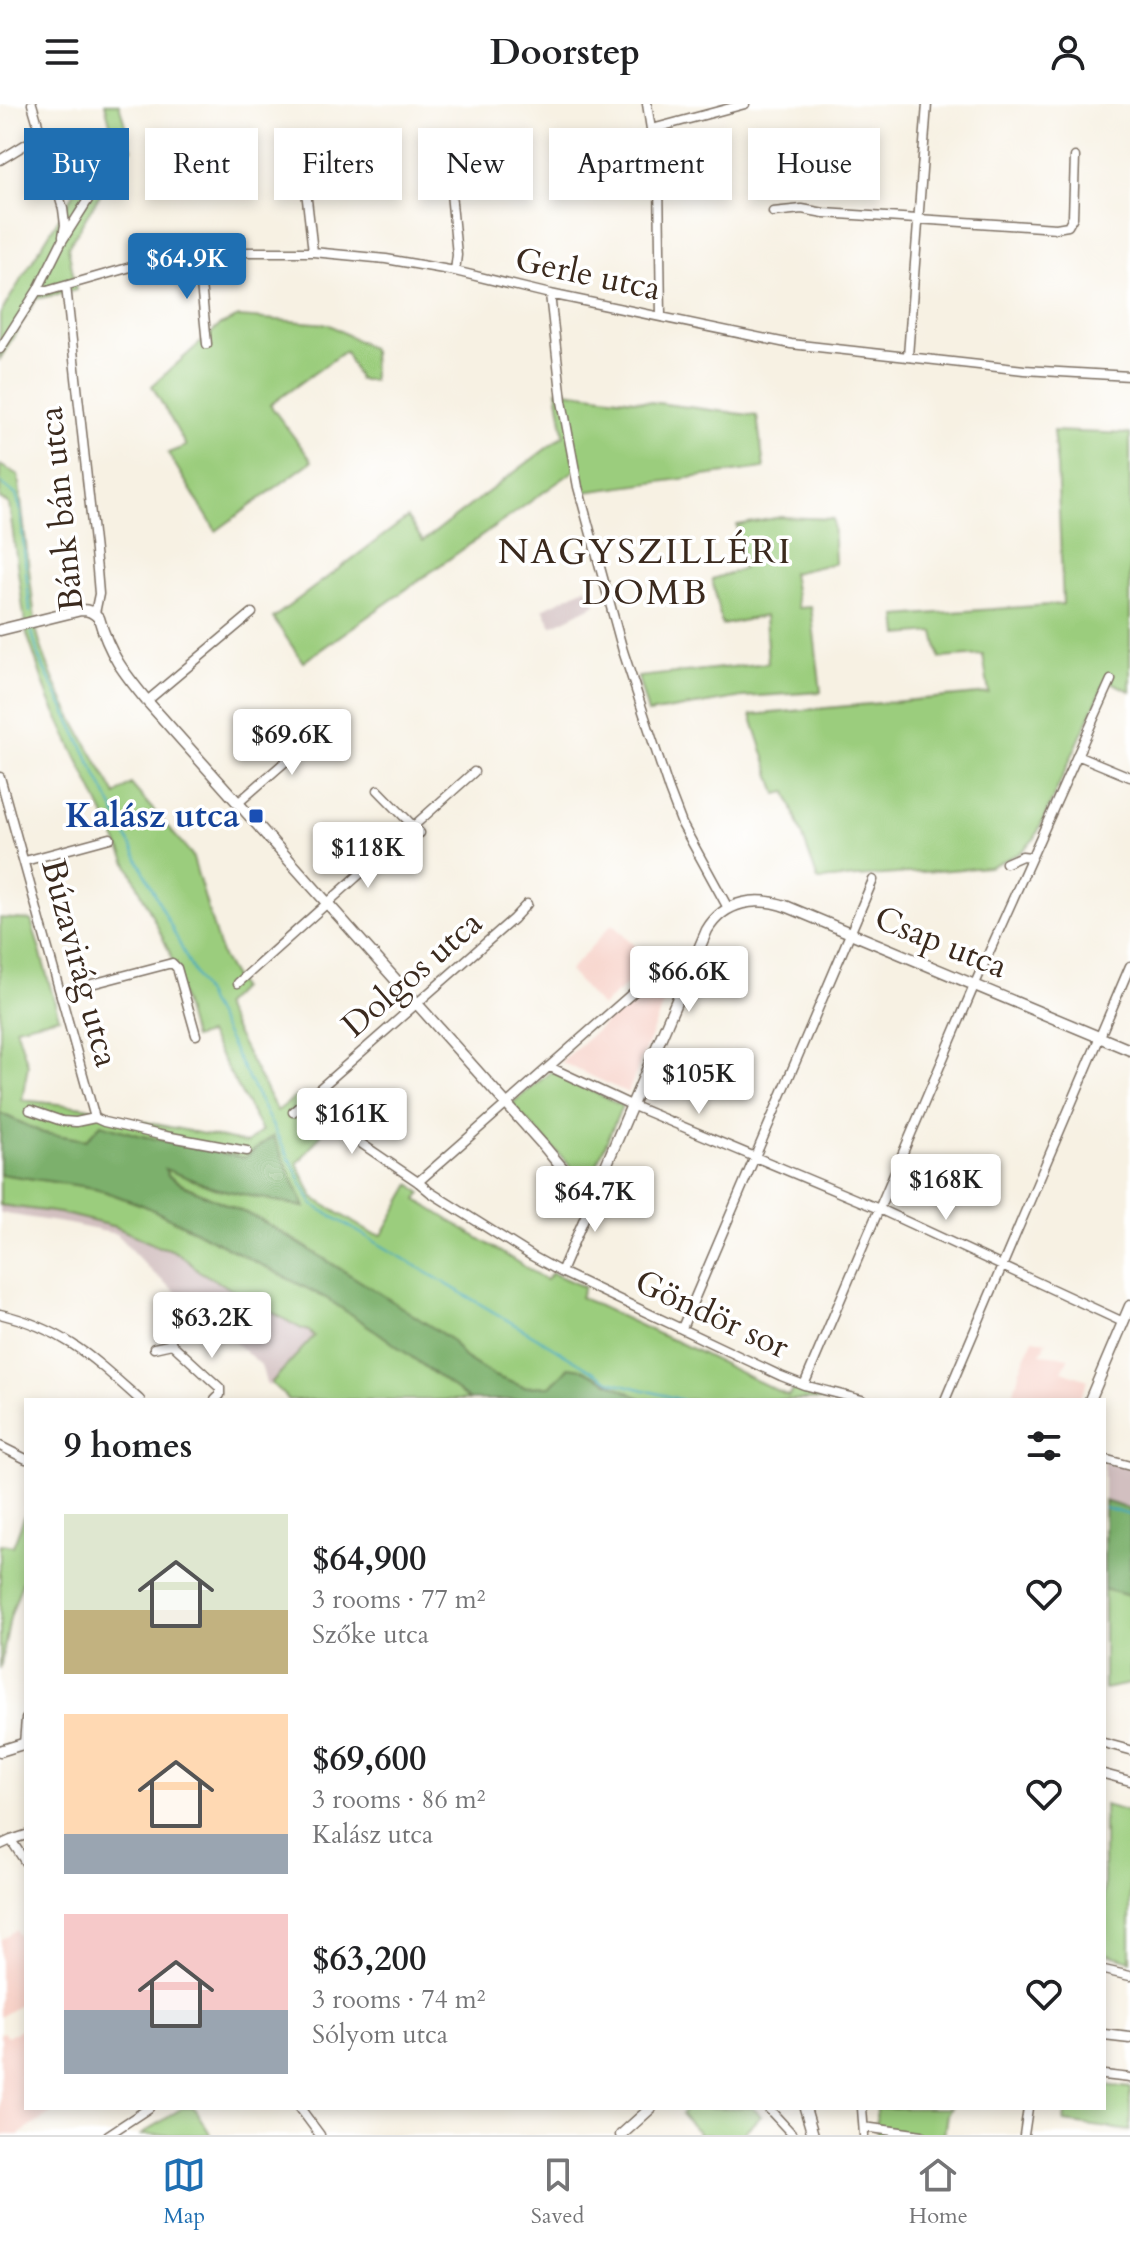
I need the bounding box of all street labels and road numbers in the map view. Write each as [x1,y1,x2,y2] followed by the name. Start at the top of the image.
[511,236,665,312] street label: Gerle utca
[27,404,95,614] street label: Bánk bán utca
[30,854,130,1072] street label: Búzavirág utca
[868,895,1014,989] street label: Csap utca
[332,900,492,1048] street label: Dolgos utca
[628,1258,797,1370] street label: Göndör sor

